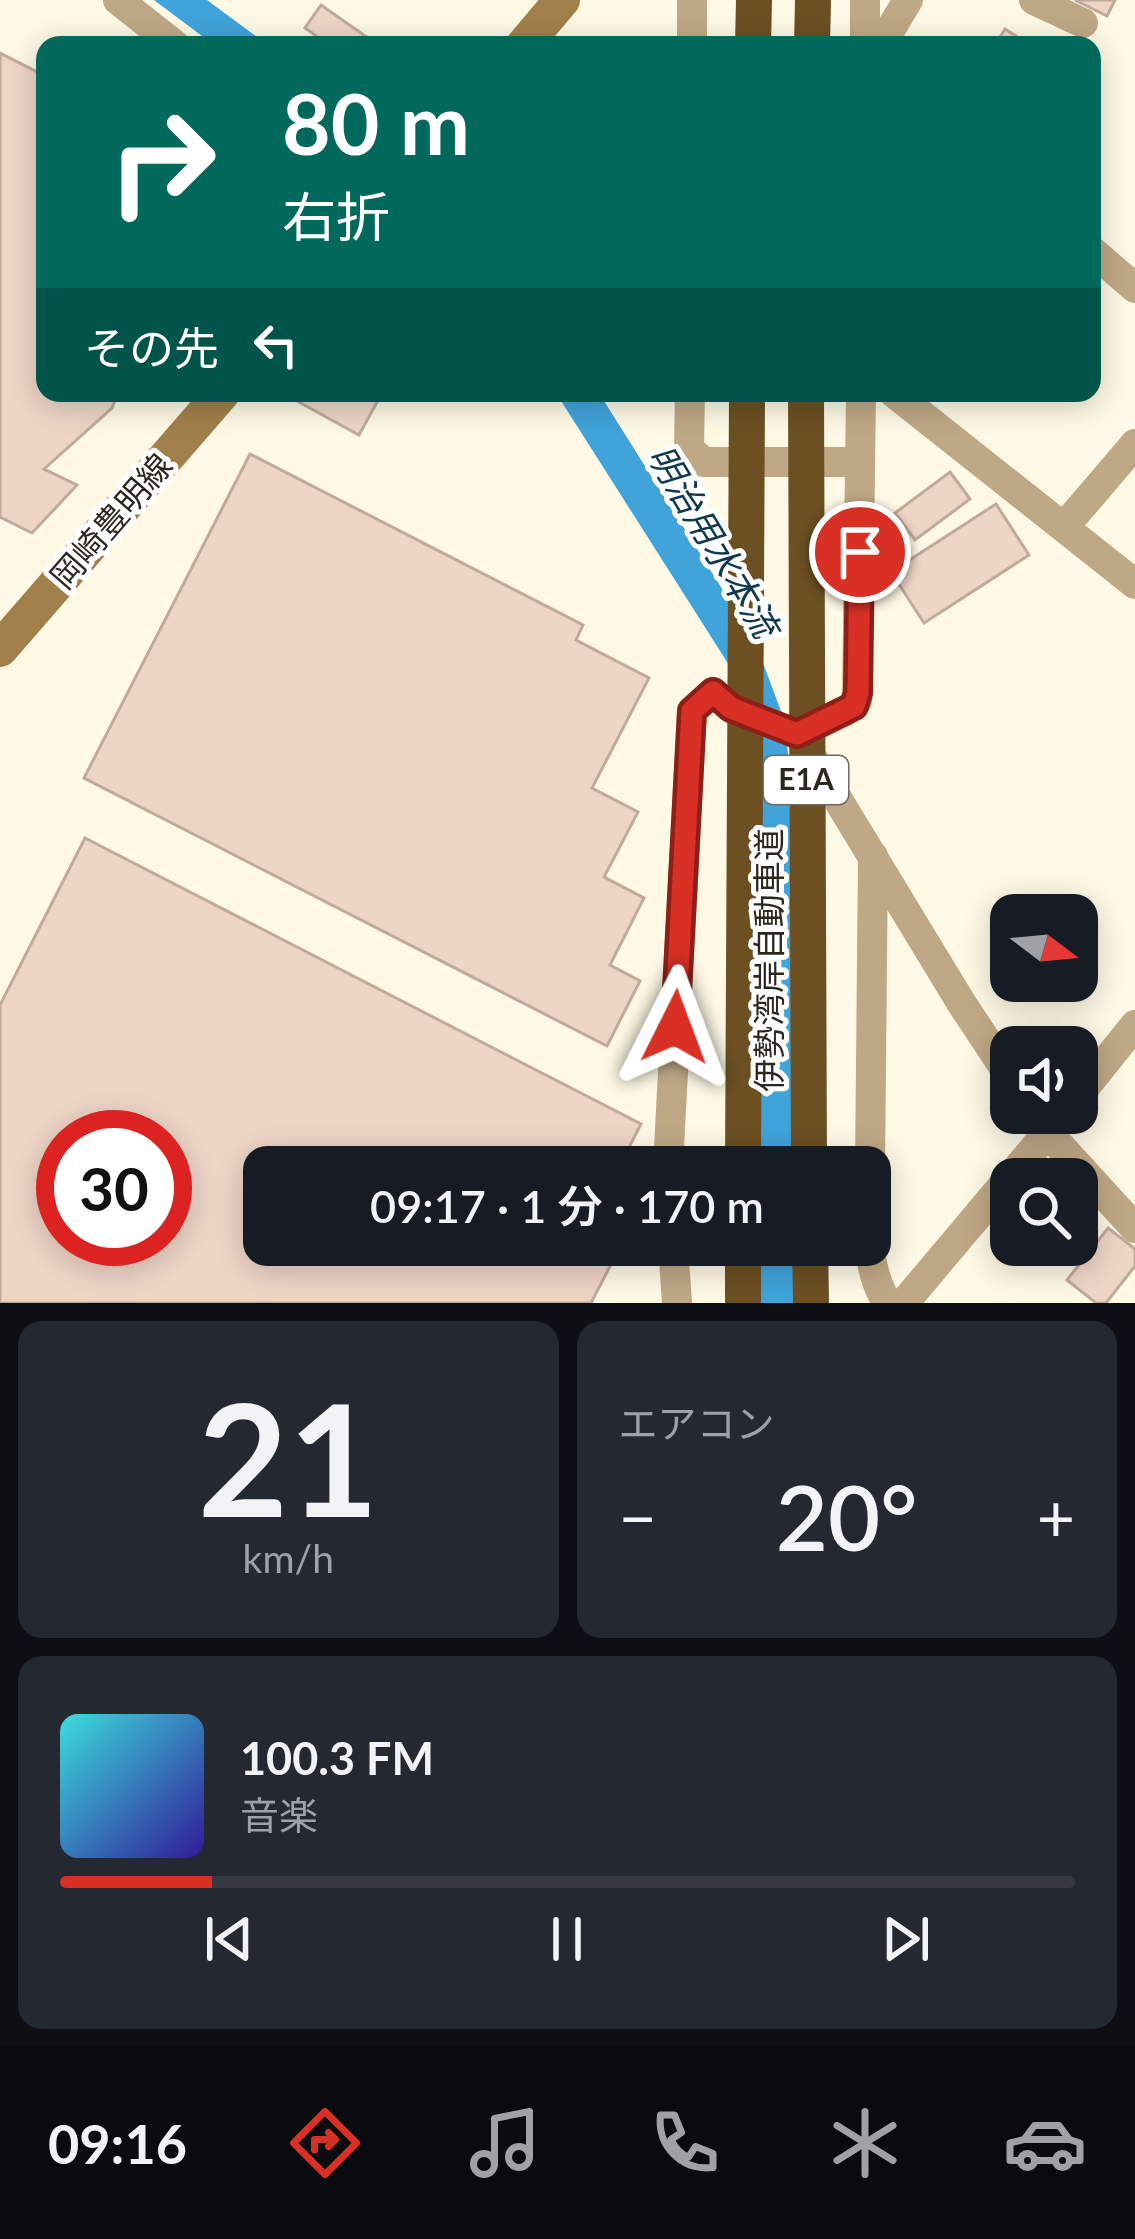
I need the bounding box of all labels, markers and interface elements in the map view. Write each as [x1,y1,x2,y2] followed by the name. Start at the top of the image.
[282,72,470,173] text: 80 m
[84,84,240,240] icon: right
[282,184,390,249] text: 右折
[243,312,309,378] icon: left
[84,321,219,375] text: その先
[639,437,791,649] water label: 明治用水本流
[41,445,179,596] street label: 岡崎豊明線
[809,501,911,603] pin
[827,519,893,585] icon: arrive
[764,756,848,804] road number: E1A
[748,828,788,1092] street label: 伊勢湾岸自動車道
[990,894,1098,1002] north arrow
[990,894,1098,1266] map controls
[612,964,738,1090] position arrow
[990,1026,1098,1134] button: sound
[36,1110,192,1266] speed limit sign: 30
[990,1158,1098,1266] button: search
[370,1179,764,1233] text: 09:17 · 1 分 · 170 m
[198,1363,379,1550] text: 21
[619,1400,775,1446] text: エアコン
[776,1462,918,1570] text: 20°
[619,1477,657,1556] text: −
[1037,1477,1075,1556] text: +
[243,1535,334,1581] text: km/h
[240,1731,434,1785] text: 100.3 FM
[240,1792,318,1838] text: 音楽
[196,1906,262,1972] icon: previous
[534,1906,600,1972] icon: pause
[873,1906,939,1972] icon: next
[283,2101,367,2185] icon: directions
[463,2101,547,2185] icon: music
[643,2101,727,2185] icon: phone
[823,2101,907,2185] icon: climate
[1003,2101,1087,2185] icon: car
[48,2111,187,2176] text: 09:16

